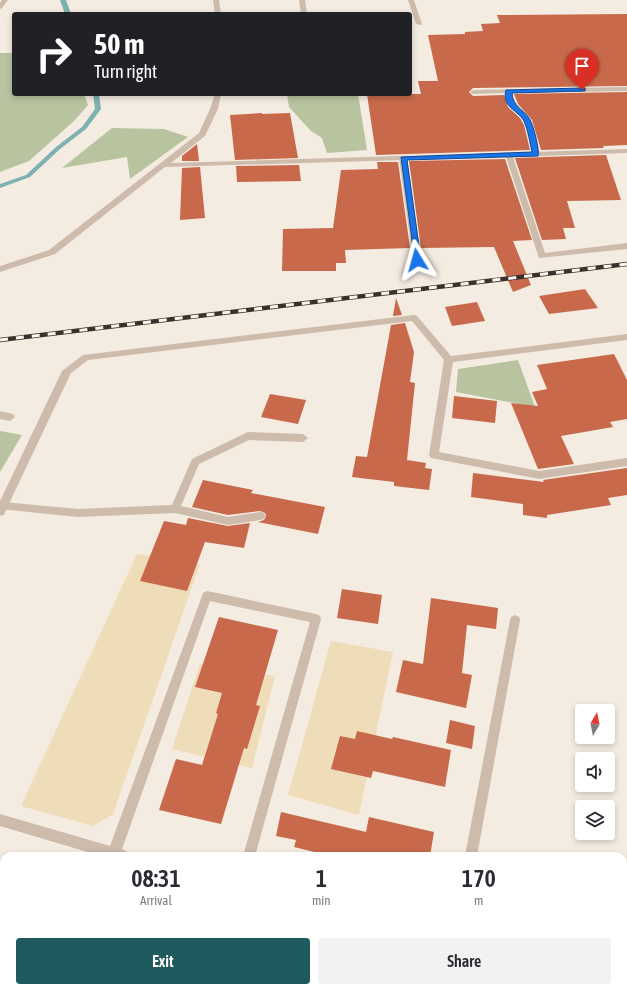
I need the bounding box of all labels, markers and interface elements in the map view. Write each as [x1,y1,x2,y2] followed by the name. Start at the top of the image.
[28,28,80,80] icon: right
[94,28,144,60] text: 50 m
[565,49,599,90] pin
[571,55,593,77] icon: arrive
[94,61,157,82] text: Turn right
[396,239,438,281] position arrow
[575,704,615,744] north arrow
[575,704,615,840] map controls
[575,752,615,792] button: sound
[575,800,615,840] button: layers
[131,865,181,892] text: 08:31
[316,865,327,892] text: 1
[462,865,496,892] text: 170
[140,893,172,908] text: Arrival
[312,893,331,908] text: min
[474,893,483,908] text: m
[16,938,310,984] button: Exit
[318,938,611,984] button: Share

